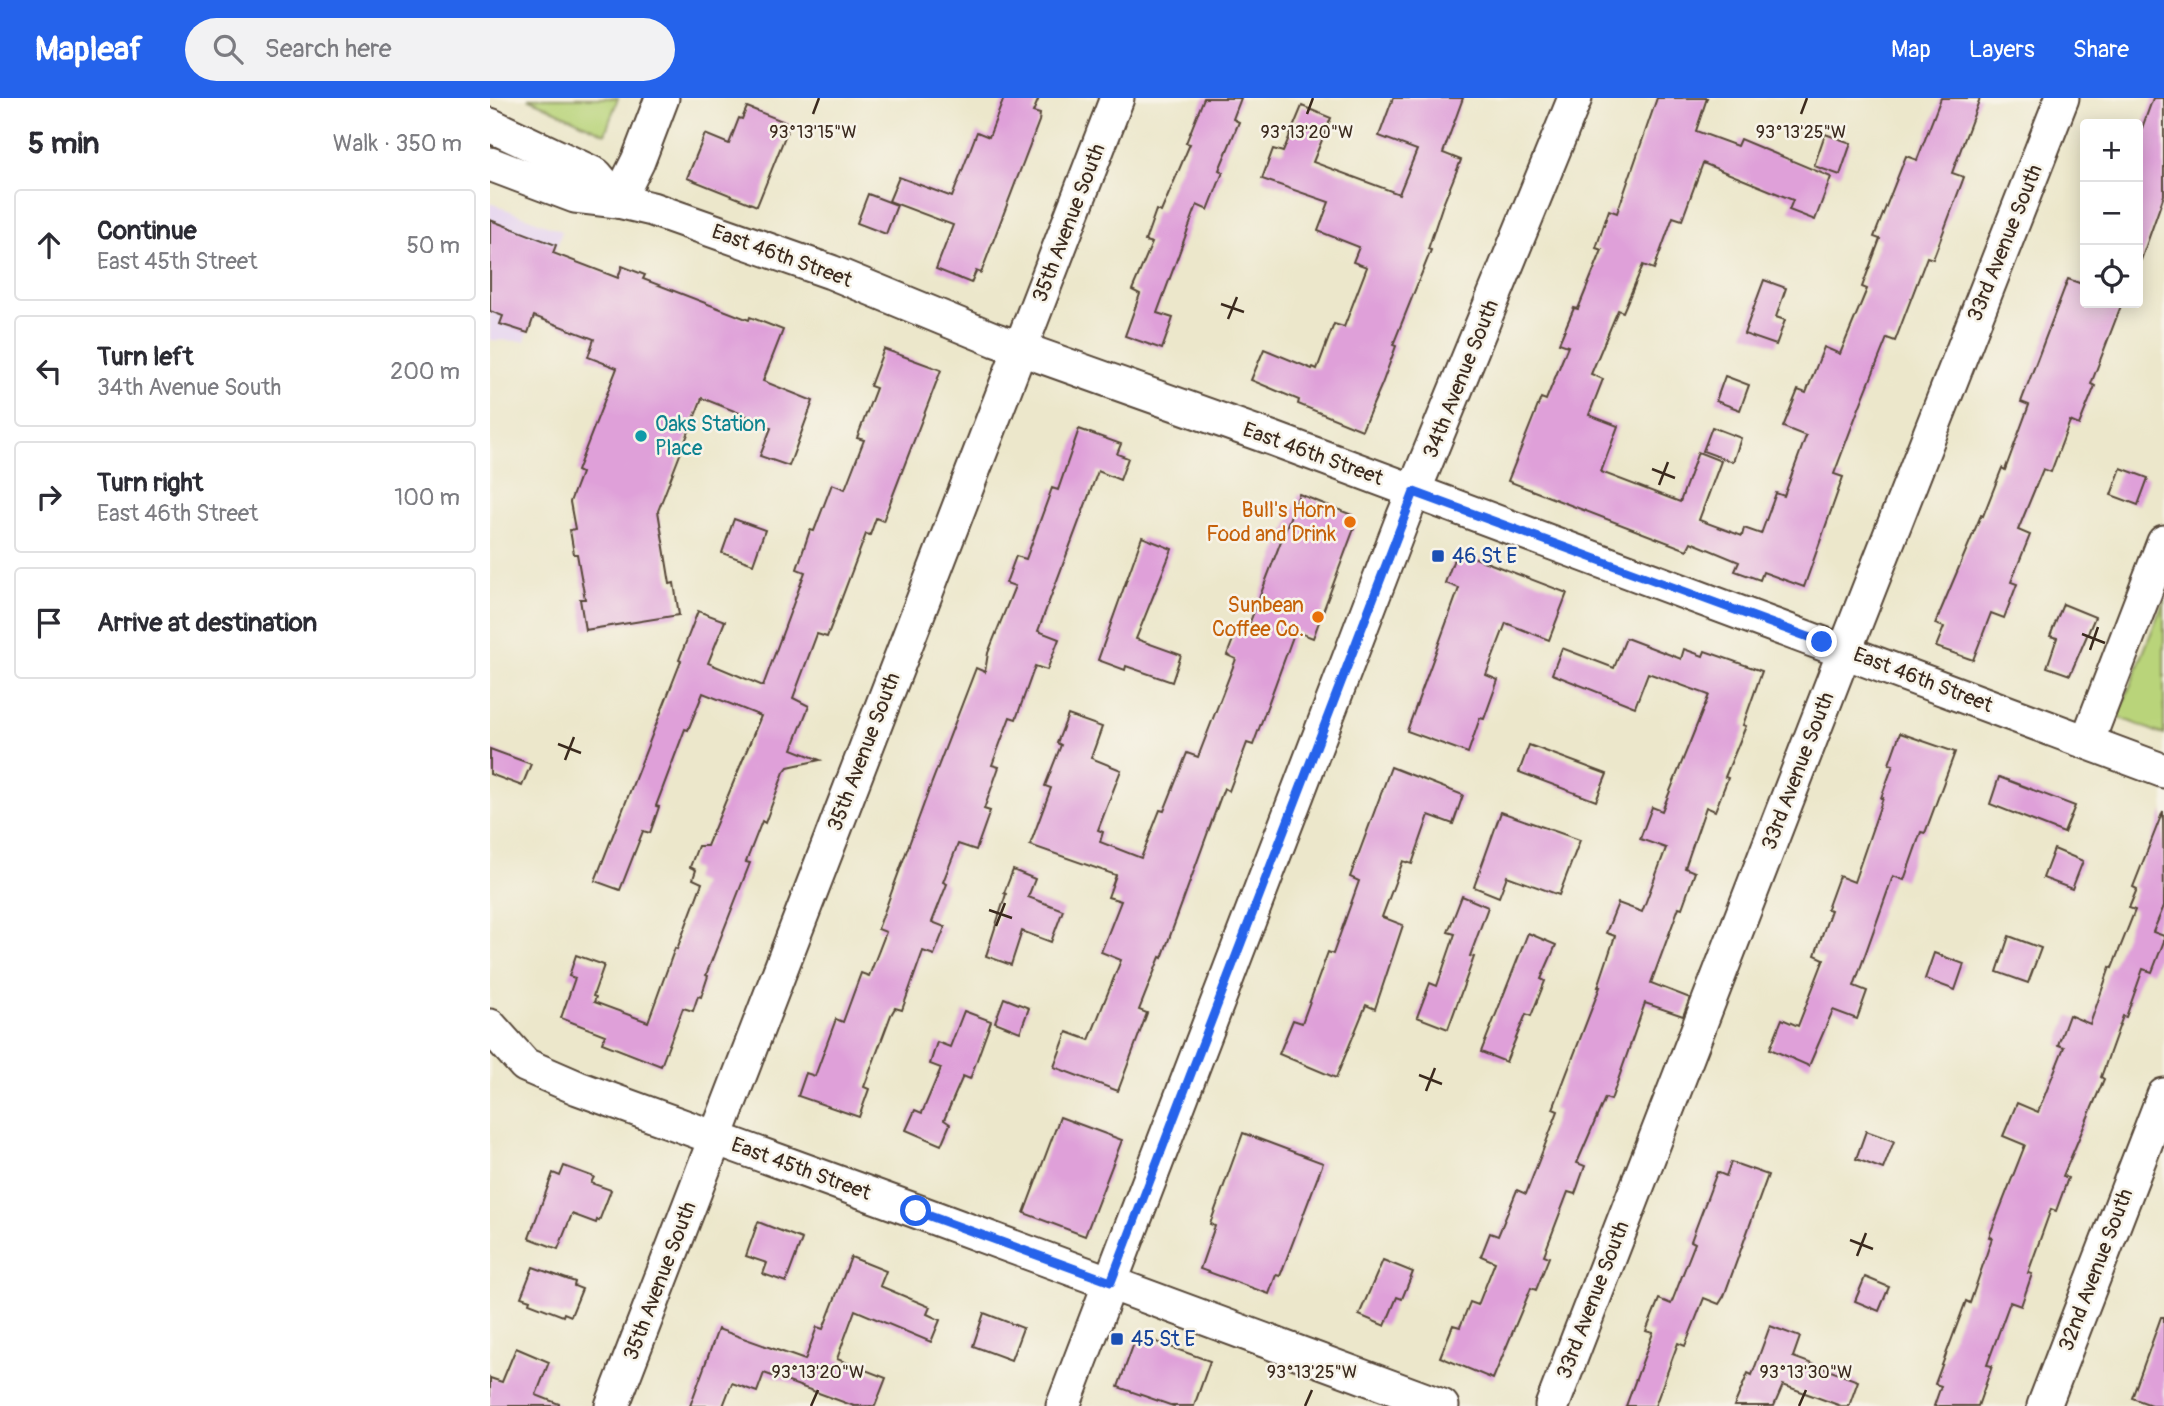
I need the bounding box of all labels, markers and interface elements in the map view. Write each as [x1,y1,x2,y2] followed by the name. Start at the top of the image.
[185,18,675,81] search box
[35,29,143,70] text: Mapleaf
[209,30,247,68] icon: search
[265,33,392,65] text: Search here
[1891,35,1931,64] text: Map
[1969,35,2035,64] text: Layers
[2073,35,2129,64] text: Share
[2080,119,2143,308] map controls
[2080,119,2143,182] button: +
[769,121,857,144] text: 93°13'15"W
[1261,121,1353,144] text: 93°13'20"W
[1756,121,1846,144] text: 93°13'25"W
[28,125,99,162] text: 5 min
[333,129,462,158] text: Walk · 350 m
[1026,140,1112,306] street label: 35th Avenue South
[1961,161,2049,325] street label: 33rd Avenue South
[2080,182,2143,245] button: −
[97,215,197,247] text: Continue
[708,218,856,294] street label: East 46th Street
[30,226,68,264] icon: ahead
[406,231,460,260] text: 50 m
[2080,245,2143,308] button: locate
[97,247,257,276] text: East 45th Street
[1417,296,1505,462] street label: 34th Avenue South
[97,341,193,373] text: Turn left
[30,352,68,390] icon: left
[390,357,460,386] text: 200 m
[97,373,281,402] text: 34th Avenue South
[655,411,766,462] place label: Oaks Station Place
[1239,416,1387,492] street label: East 46th Street
[633,428,649,444] marker: Oaks Station Place
[97,467,203,499] text: Turn right
[30,478,68,516] icon: right
[394,483,460,512] text: 100 m
[1206,497,1336,548] place label: Bull's Horn Food and Drink
[97,499,258,528] text: East 46th Street
[1342,514,1358,530] marker: Bull's Horn Food and Drink
[1452,543,1517,570] place label: 46 St E
[1430,548,1446,564] marker: 46 St E
[1212,592,1304,643] place label: Sunbean Coffee Co.
[30,604,68,642] icon: arrive
[97,607,317,639] text: Arrive at destination
[1310,609,1326,625] marker: Sunbean Coffee Co.
[1806,626,1837,657] route end
[1849,641,1997,719] street label: East 46th Street
[821,669,907,835] street label: 35th Avenue South
[1755,688,1841,854] street label: 33rd Avenue South
[728,1131,875,1207] street label: East 45th Street
[2053,1185,2139,1355] street label: 32nd Avenue South
[900,1195,931,1226] route start
[617,1198,703,1364] street label: 35th Avenue South
[1550,1217,1636,1383] street label: 33rd Avenue South
[1131,1326,1195,1353] place label: 45 St E
[1109,1331,1125,1347] marker: 45 St E
[772,1361,864,1384] text: 93°13'20"W
[1267,1361,1357,1384] text: 93°13'25"W
[1760,1361,1852,1384] text: 93°13'30"W

